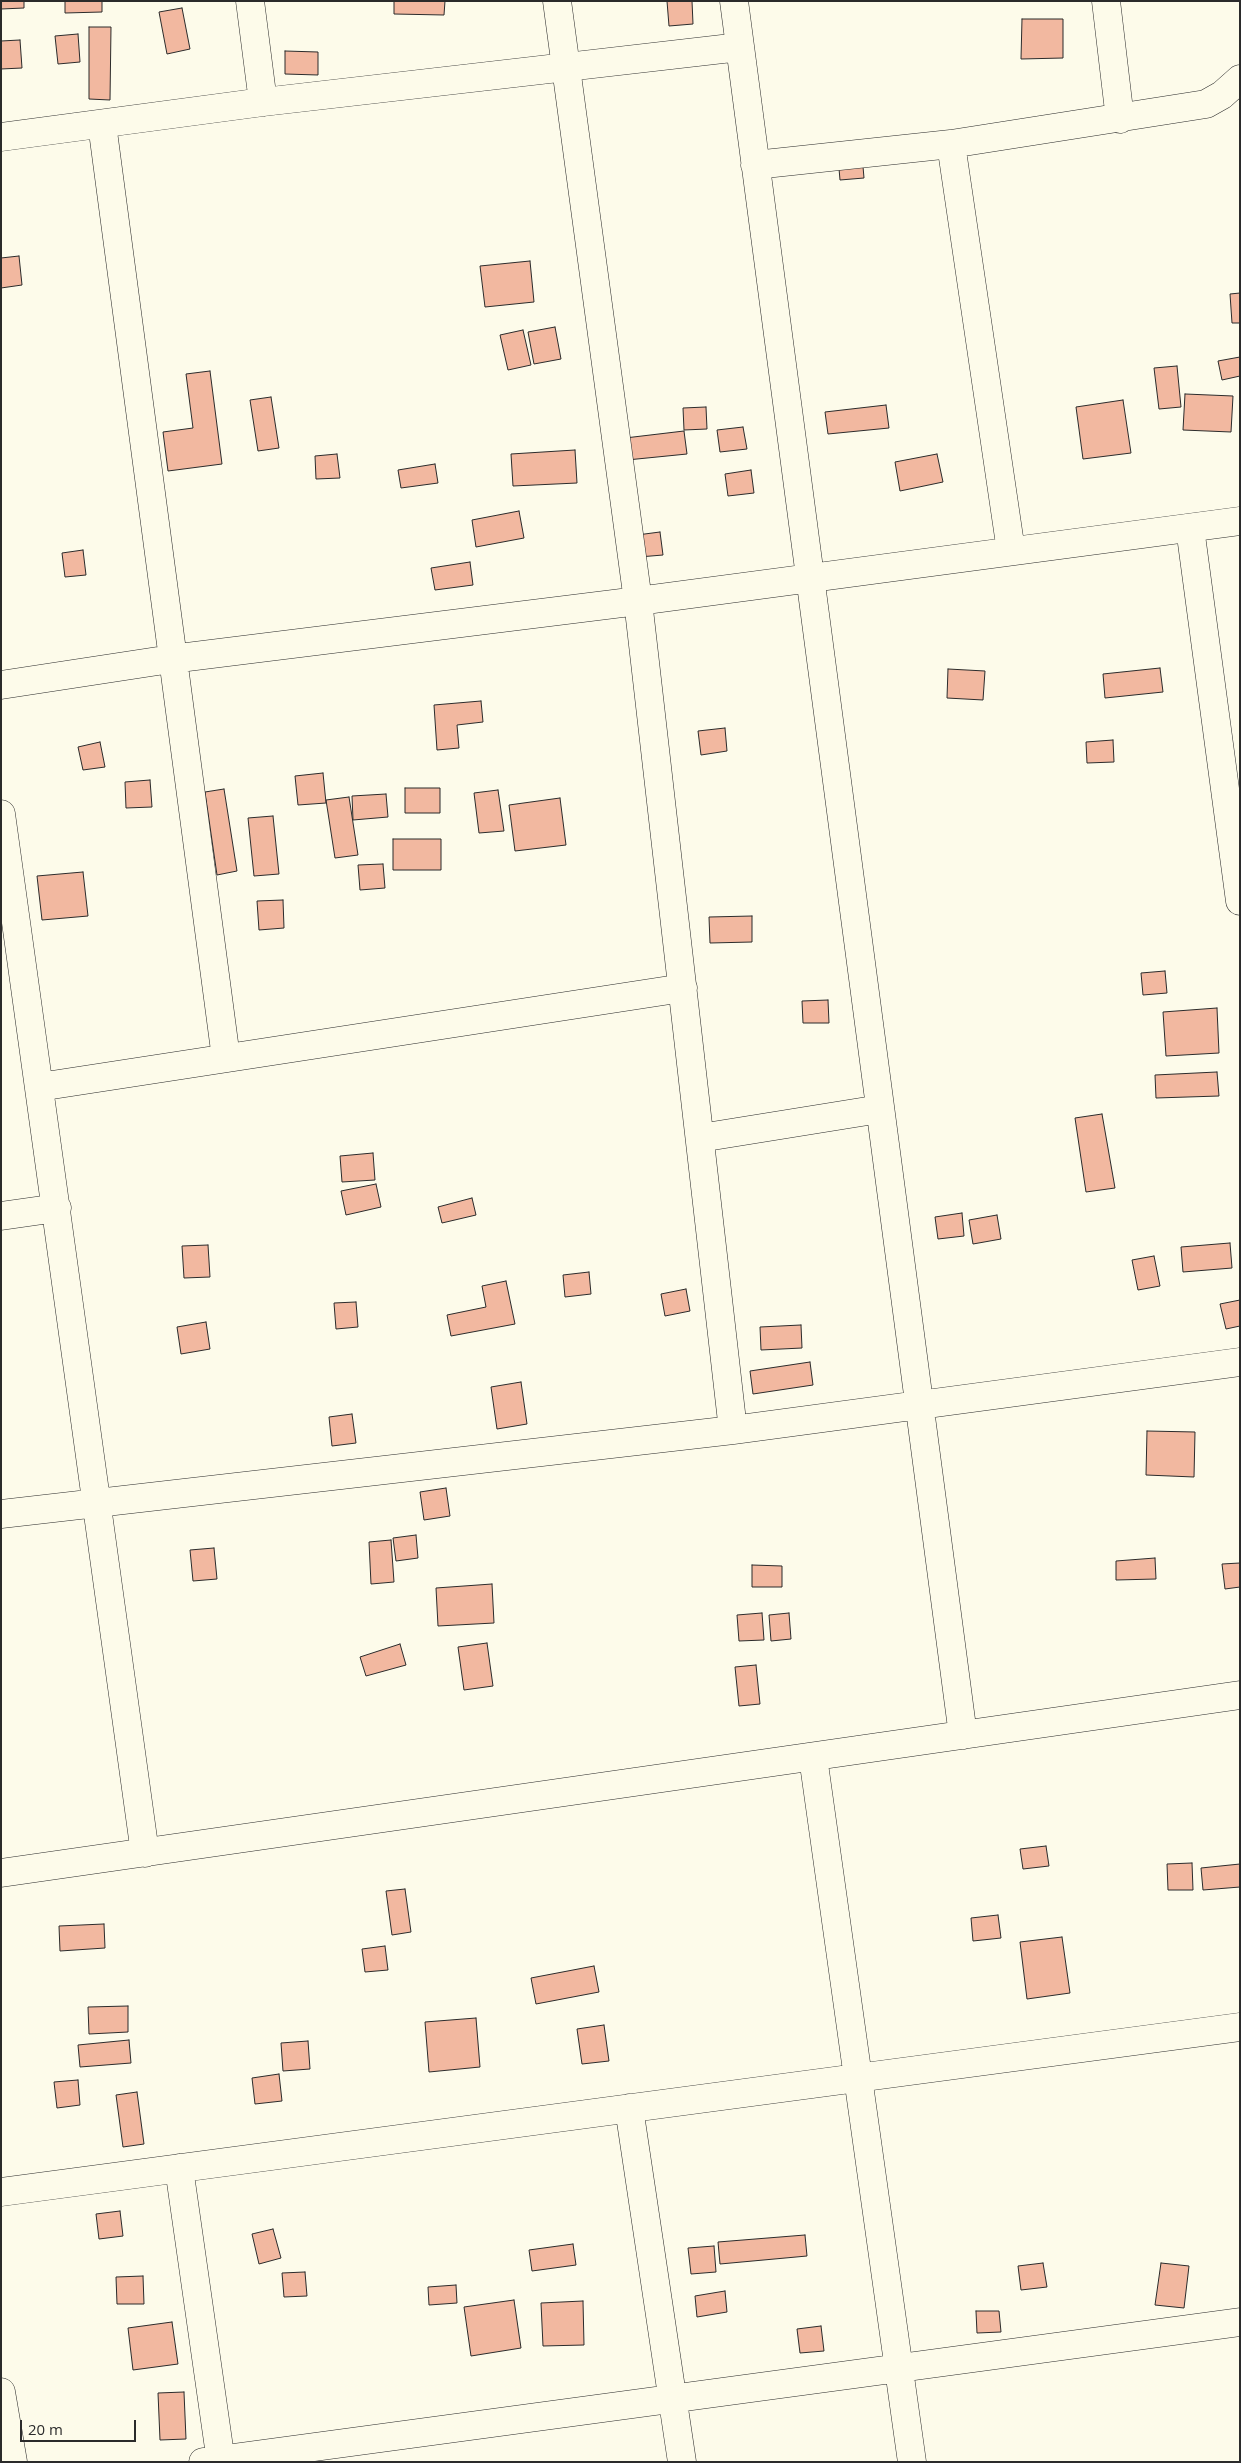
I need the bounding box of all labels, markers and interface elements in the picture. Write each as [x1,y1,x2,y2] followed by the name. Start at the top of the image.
[22,2410,139,2442] scale bar
[28,2419,63,2439] text: 20 m

